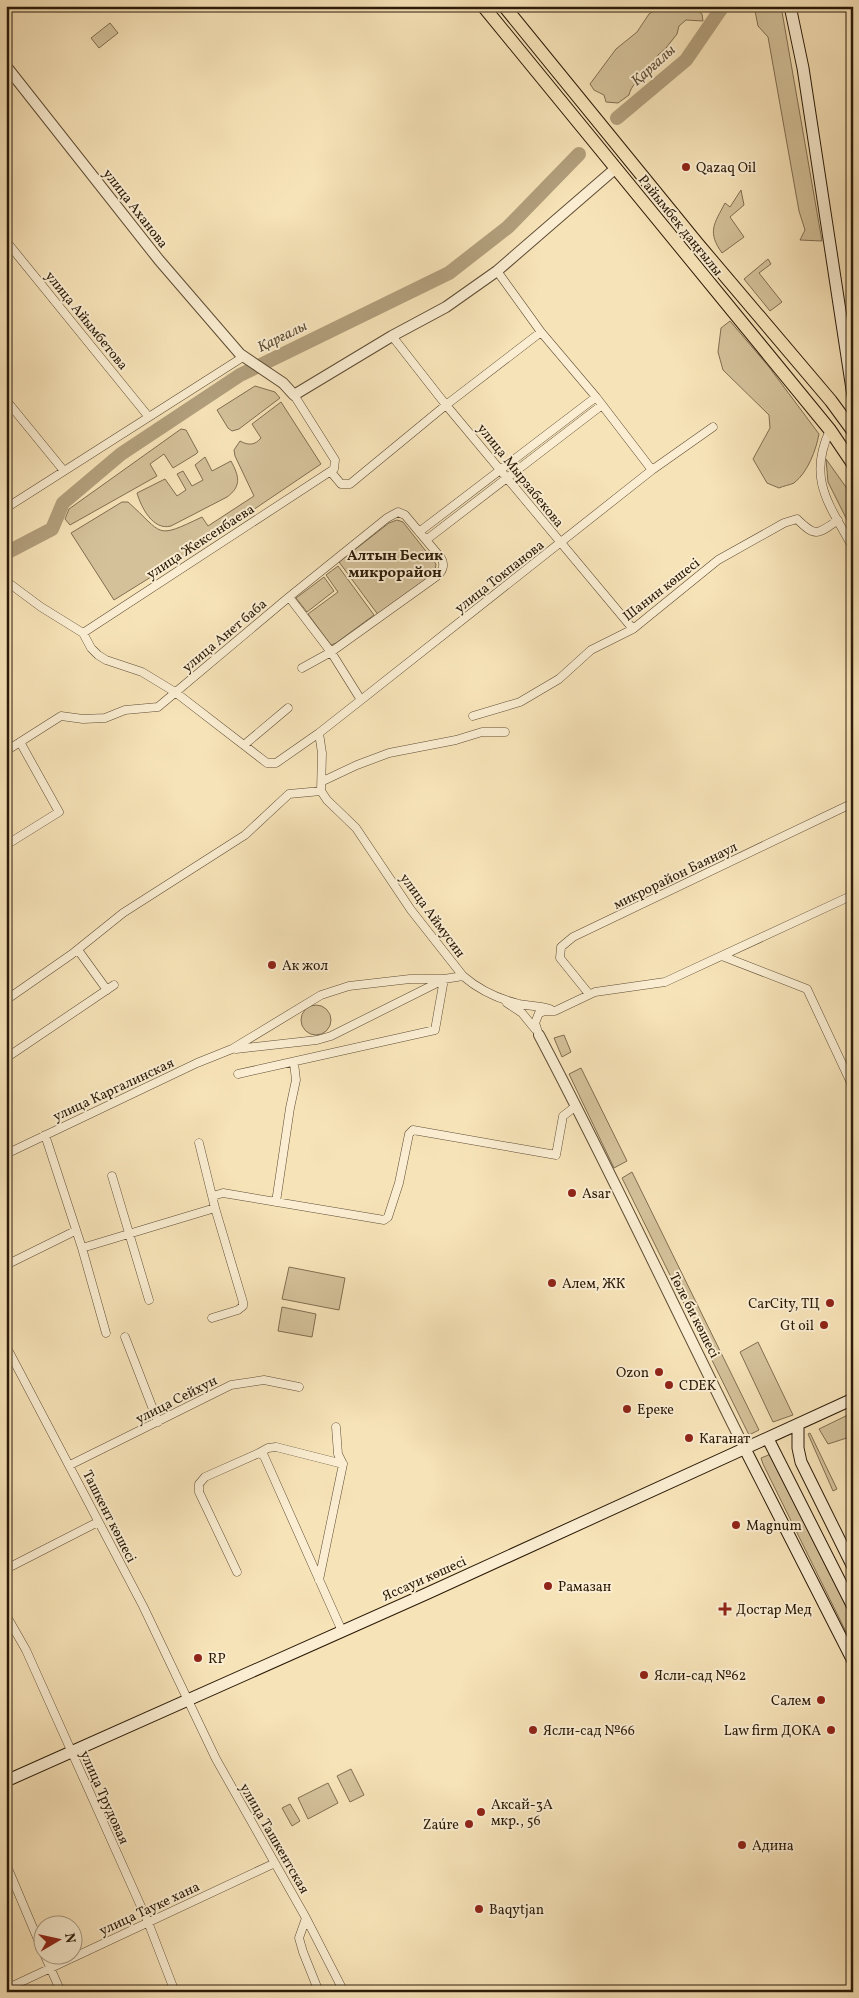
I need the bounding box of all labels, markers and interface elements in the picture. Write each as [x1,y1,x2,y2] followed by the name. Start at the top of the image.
[627,40,681,92] water label: Қарғалы
[696,159,756,178] place label: Qazaq Oil
[680,161,692,173] marker: Qazaq Oil
[98,165,172,253] street label: улица Аханова
[633,171,727,281] street label: Райымбек даңғылы
[40,268,132,374] street label: улица Айымбетова
[254,316,312,358] water label: Қарғалы
[472,420,568,532] street label: улица Мырзабекова
[143,500,259,584] street label: улица Жексенбаева
[451,536,549,618] street label: улица Токпанова
[347,546,443,584] district label: Алтын Бесик микрорайон
[619,554,704,626] street label: Шанин көшесі
[179,595,271,677] street label: улица Анет баба
[610,838,741,915] street label: микрорайон Баянаул
[395,870,469,962] street label: улица Аймусин
[282,957,328,976] place label: Ак жол
[266,959,278,971] marker: Ак жол
[50,1054,177,1127] street label: улица Каргалинская
[582,1185,611,1204] place label: Asar
[566,1187,578,1199] marker: Asar
[664,1270,723,1362] street label: Төле би көшесі
[562,1275,626,1294] place label: Алем, ЖК
[546,1277,558,1289] marker: Алем, ЖК
[748,1295,820,1314] place label: CarCity, ТЦ
[824,1297,836,1309] marker: CarCity, ТЦ
[780,1317,814,1336] place label: Gt oil
[818,1319,830,1331] marker: Gt oil
[616,1364,649,1383] place label: Ozon
[653,1366,665,1378] marker: Ozon
[133,1371,221,1429] street label: улица Сейхун
[679,1377,717,1396] place label: CDEK
[663,1379,675,1391] marker: CDEK
[637,1401,674,1420] place label: Ереке
[621,1403,633,1415] marker: Ереке
[699,1430,750,1449] place label: Каганат
[683,1432,695,1444] marker: Каганат
[77,1467,140,1566] street label: Ташкент көшесі
[746,1517,802,1536] place label: Magnum
[730,1519,742,1531] marker: Magnum
[380,1552,470,1606] street label: Яссауи көшесі
[558,1578,612,1597] place label: Рамазан
[542,1580,554,1592] marker: Рамазан
[736,1601,812,1620] place label: Достар Мед
[718,1602,732,1616] marker: Достар Мед
[208,1650,226,1669] place label: RP
[192,1652,204,1664] marker: RP
[654,1667,746,1686] place label: Ясли-сад №62
[638,1669,650,1681] marker: Ясли-сад №62
[771,1692,811,1711] place label: Салем
[815,1694,827,1706] marker: Салем
[543,1722,635,1741] place label: Ясли-сад №66
[724,1722,821,1741] place label: Law firm ДОКА
[527,1724,539,1736] marker: Ясли-сад №66
[825,1724,837,1736] marker: Law firm ДОКА
[74,1748,133,1848] street label: улица Трудовая
[234,1780,313,1897] street label: улица Ташкентская
[491,1796,553,1831] place label: Аксай-3А мкр., 56
[475,1806,487,1818] marker: Аксай-3А мкр., 56
[423,1816,459,1835] place label: Zaúre
[463,1818,475,1830] marker: Zaúre
[752,1837,794,1856] place label: Адина
[736,1839,748,1851] marker: Адина
[96,1878,203,1941] street label: улица Тауке хана
[489,1901,544,1920] place label: Baqytjan
[473,1903,485,1915] marker: Baqytjan
[32,1916,82,1966] north arrow
[59,1932,80,1945] text: N

